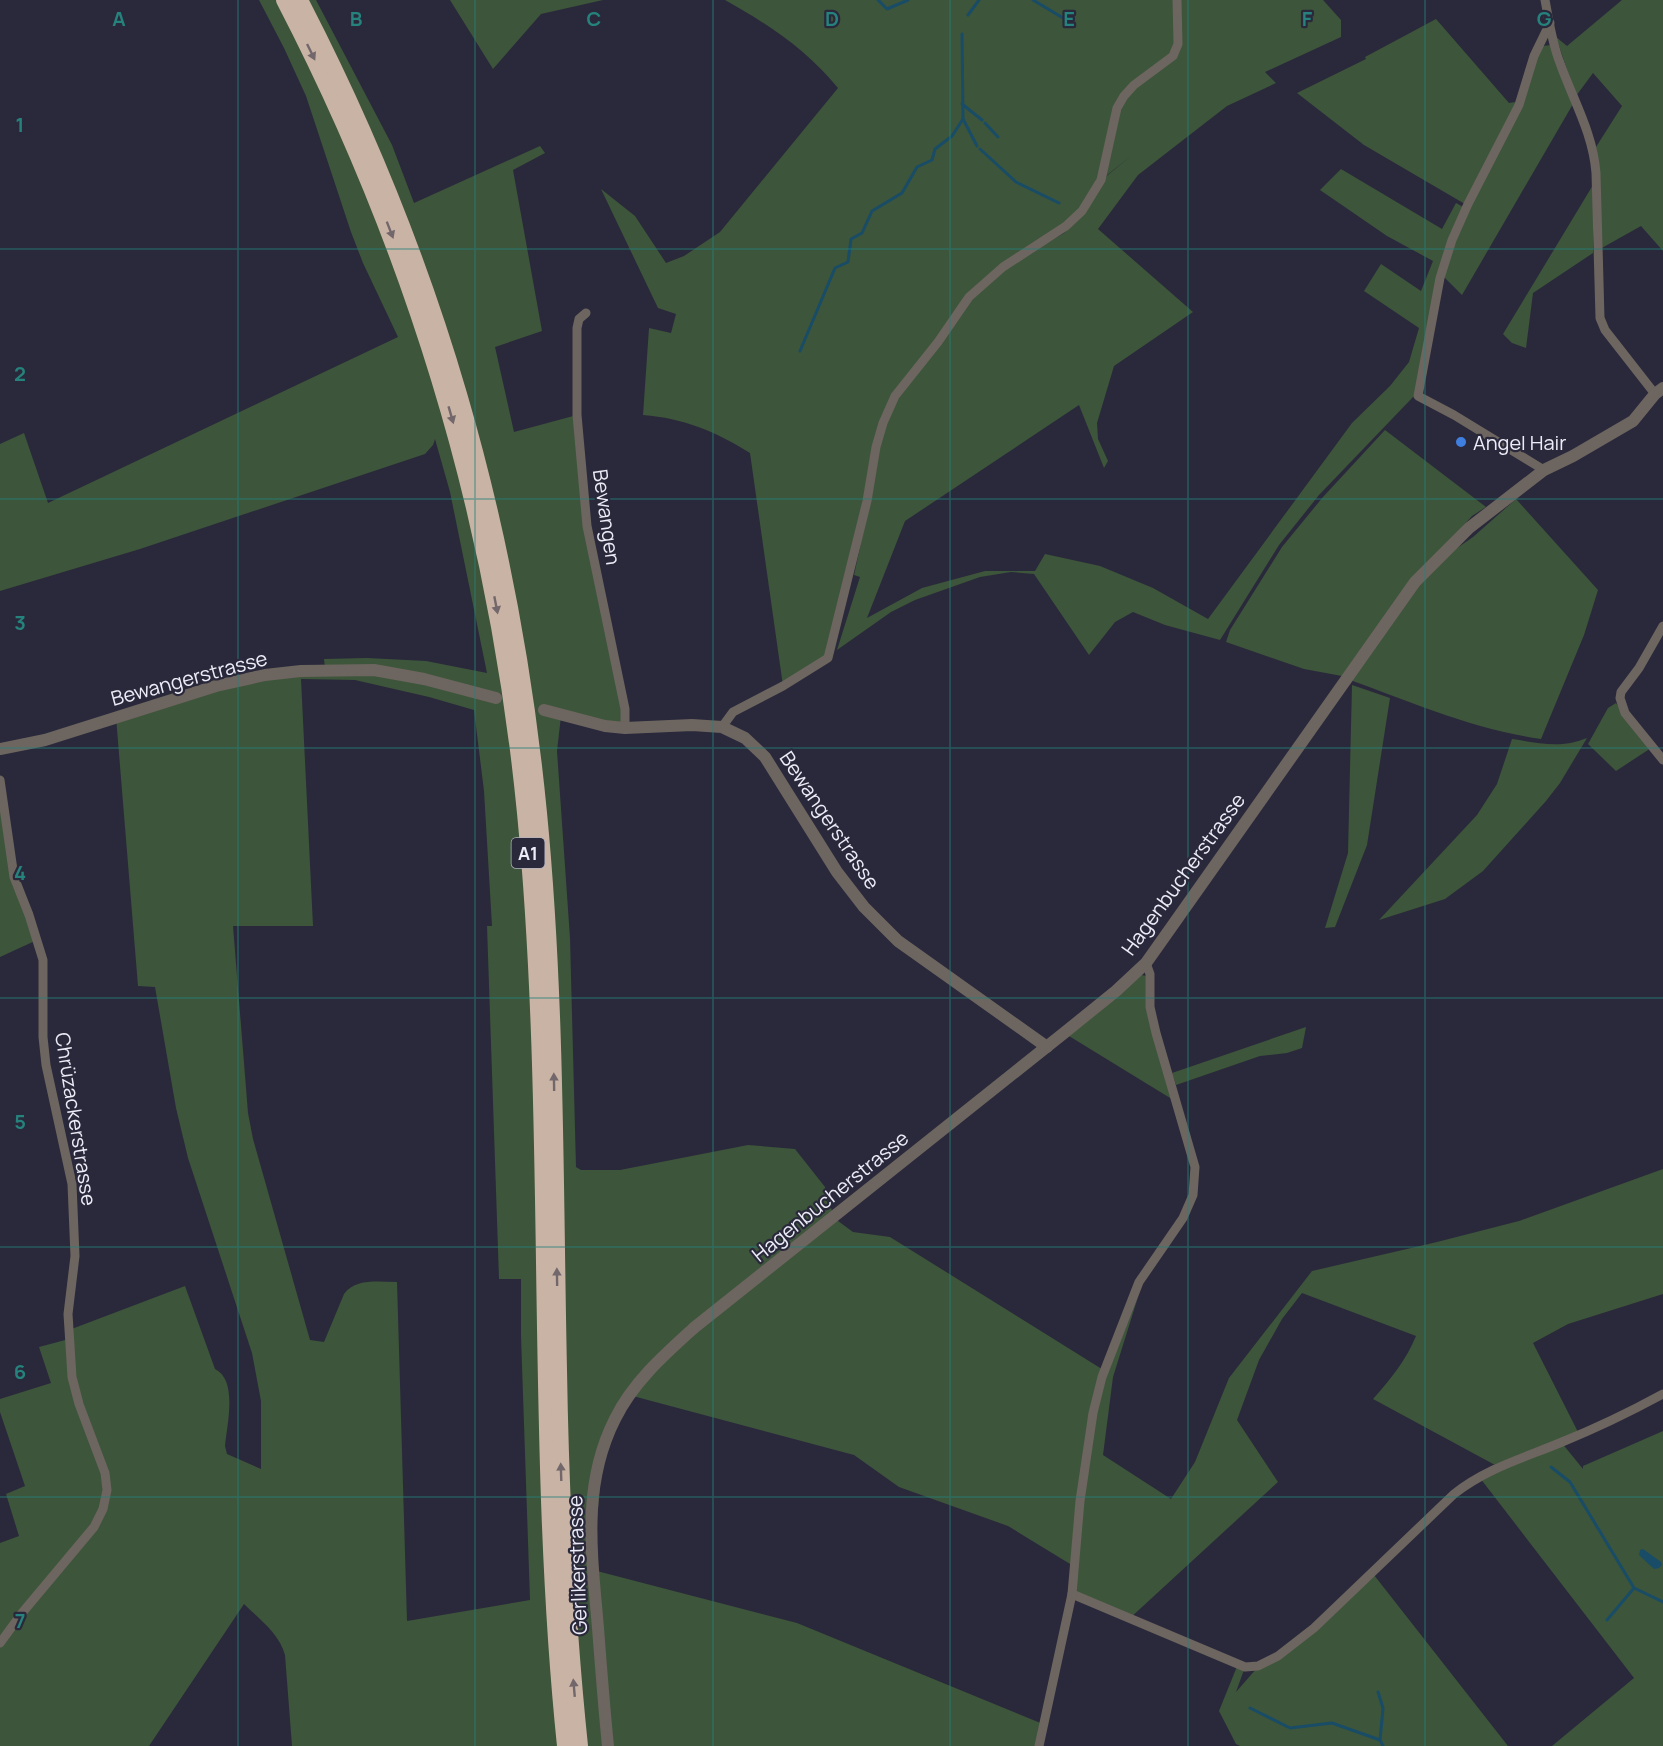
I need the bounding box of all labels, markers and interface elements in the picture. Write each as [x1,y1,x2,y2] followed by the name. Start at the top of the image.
[112,5,126,32] text: A
[350,5,363,32] text: B
[587,5,601,32] text: C
[825,5,839,32] text: D
[1063,5,1075,32] text: E
[1302,5,1313,32] text: F
[1537,5,1552,32] text: G
[306,44,316,61] one-way arrow
[16,111,24,138] text: 1
[385,222,395,240] one-way arrow
[14,360,26,387] text: 2
[447,406,457,424] one-way arrow
[1473,429,1566,456] place label: Angel Hair
[1454,435,1468,449] marker: Angel Hair
[587,467,627,567] street label: Bewangen
[492,596,501,615] one-way arrow
[14,609,26,636] text: 3
[108,644,270,712] street label: Bewangerstrasse
[774,746,886,894] street label: Bewangerstrasse
[1115,788,1251,960] street label: Hagenbucherstrasse
[512,838,544,868] road number: A1
[14,859,26,886] text: 4
[49,1031,103,1207] street label: Chrüzackerstrasse
[549,1073,558,1092] one-way arrow
[14,1108,26,1135] text: 5
[746,1124,914,1268] street label: Hagenbucherstrasse
[552,1268,562,1287] one-way arrow
[14,1358,26,1385] text: 6
[557,1463,566,1482] one-way arrow
[561,1495,593,1635] street label: Gerlikerstrasse
[15,1607,25,1634] text: 7
[569,1678,579,1697] one-way arrow

